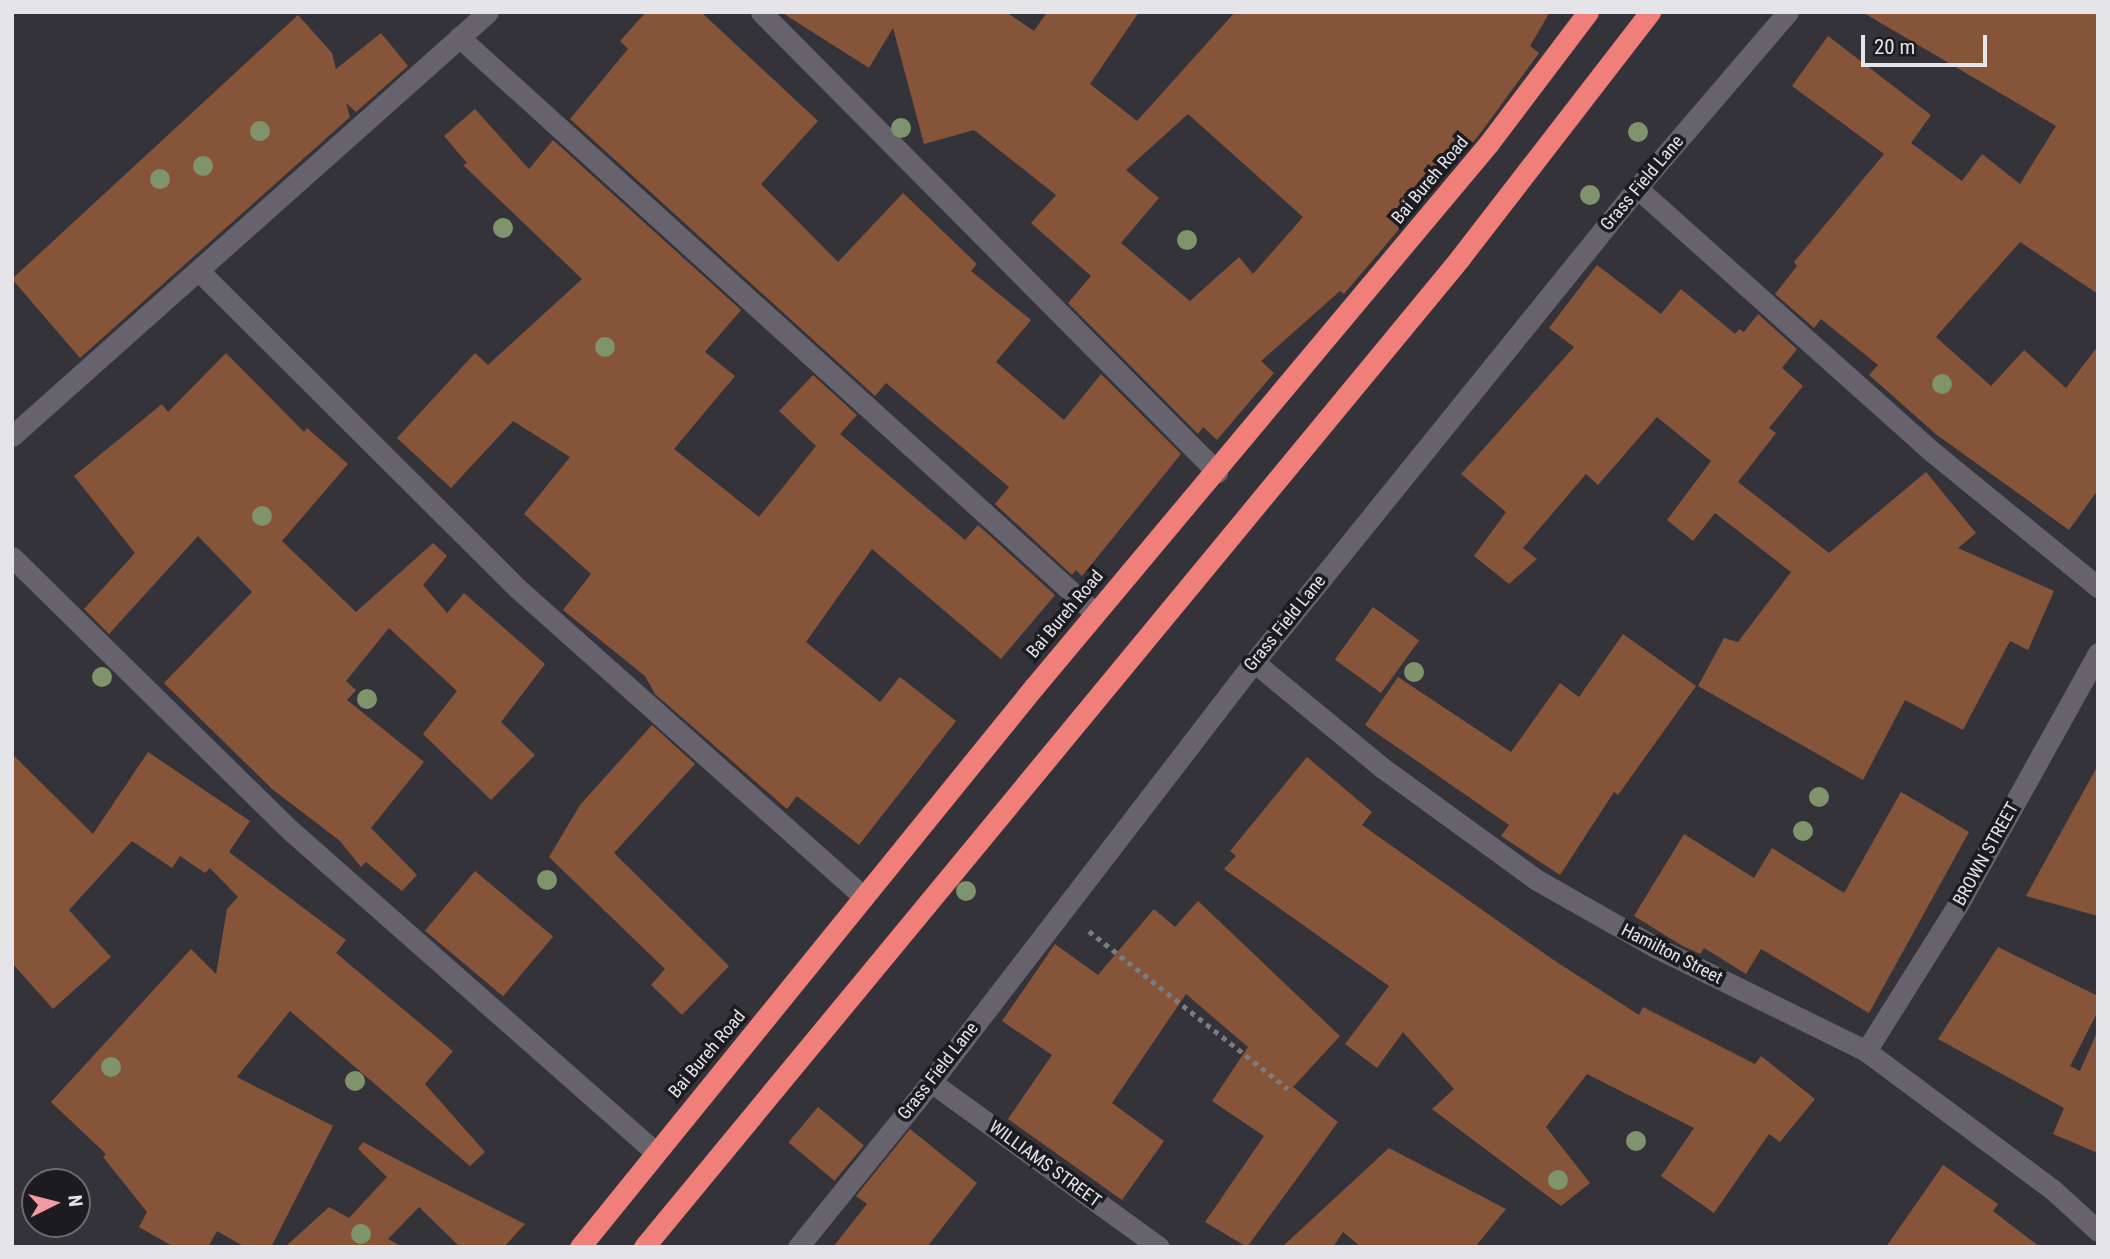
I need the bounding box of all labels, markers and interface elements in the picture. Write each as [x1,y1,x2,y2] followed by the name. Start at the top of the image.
[1865,21,1991,65] scale bar
[1874,35,1915,59] text: 20 m
[1596,131,1688,235] street label: Grass Field Lane
[1387,132,1473,228] street label: Bai Bureh Road
[1022,566,1108,662] street label: Bai Bureh Road
[1240,570,1330,676] street label: Grass Field Lane
[1949,799,2023,909] street label: BROWN STREET
[1618,919,1726,989] street label: Hamilton Street
[664,1006,750,1102] street label: Bai Bureh Road
[893,1018,983,1124] street label: Grass Field Lane
[985,1116,1105,1212] street label: WILLIAMS STREET
[21,1168,91,1238] north arrow
[63,1194,87,1208] text: N

